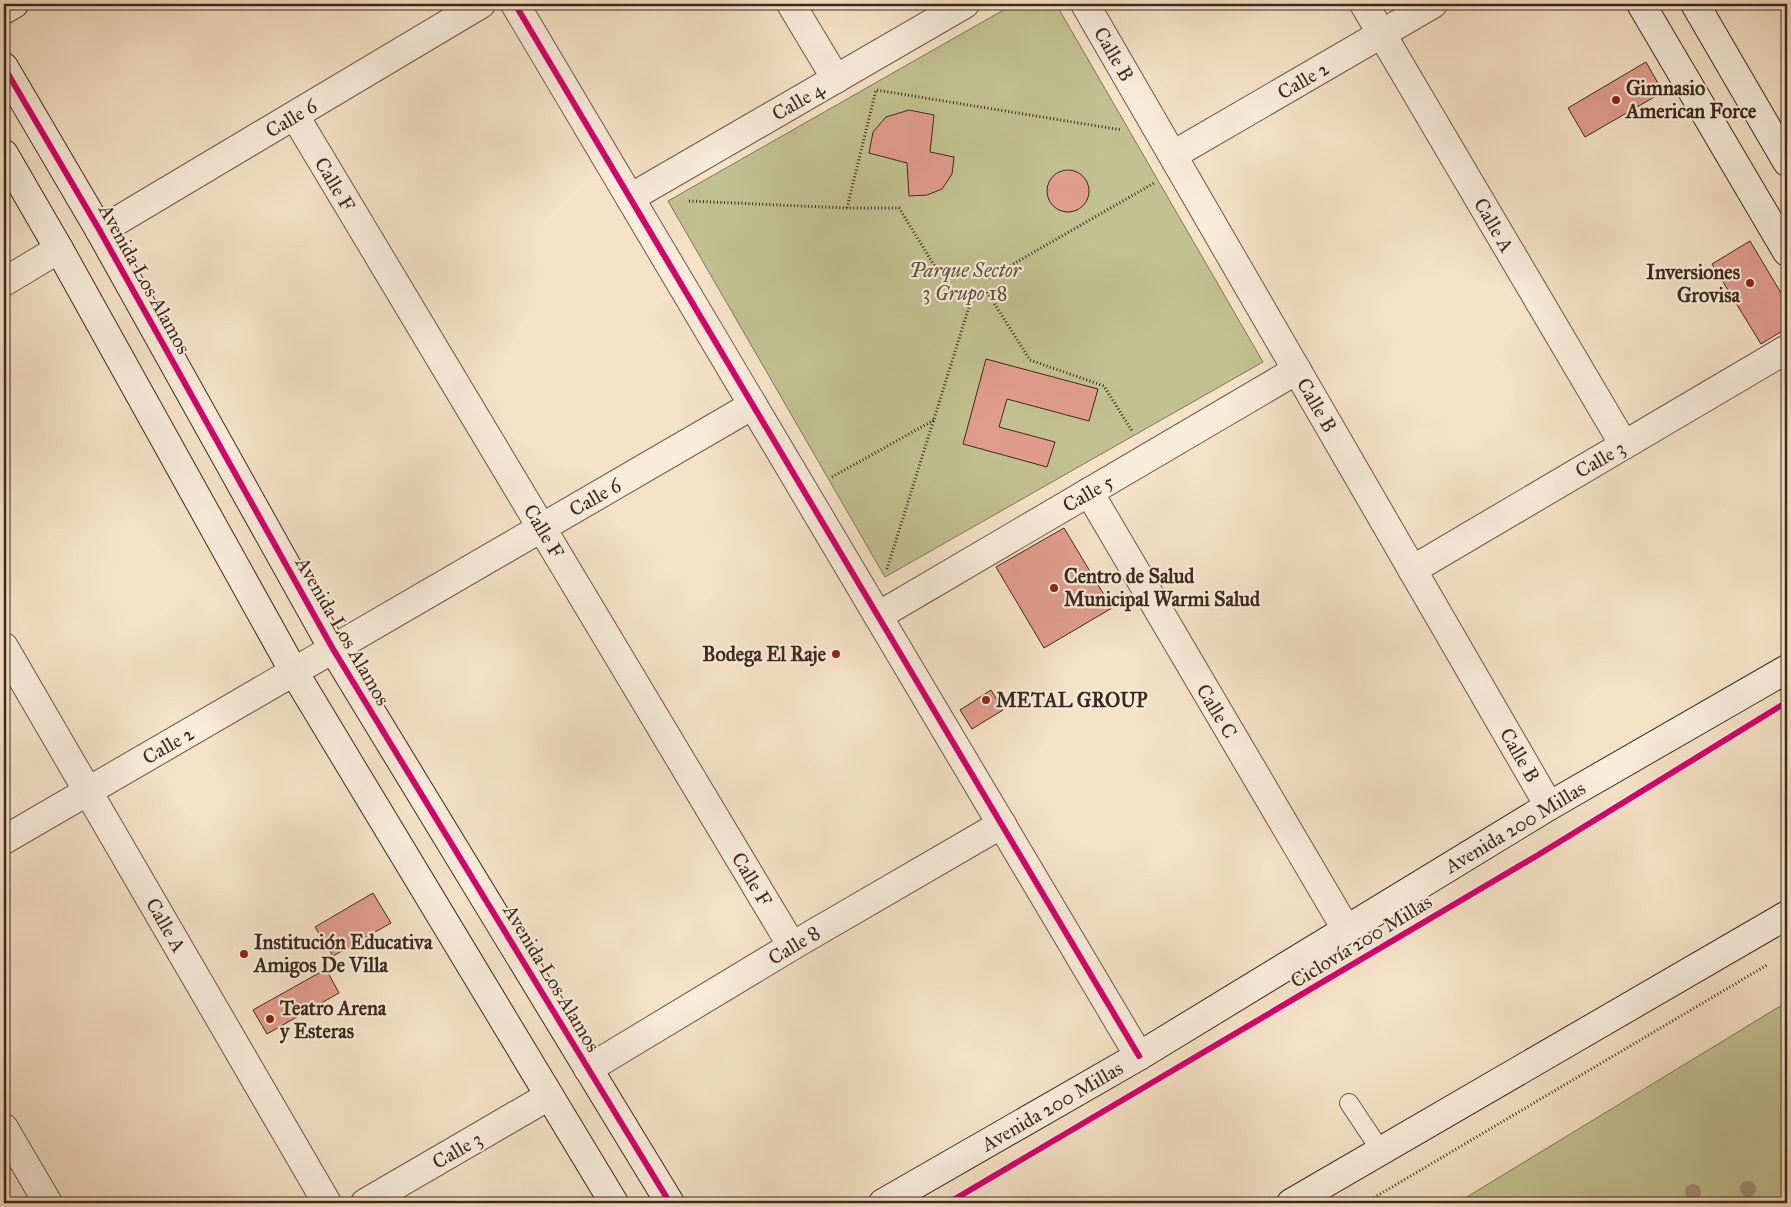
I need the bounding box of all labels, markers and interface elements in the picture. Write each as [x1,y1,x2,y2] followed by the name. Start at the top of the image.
[1089,23,1139,85] street label: Calle B
[1273,56,1333,104] street label: Calle 2
[767,76,829,126] street label: Calle 4
[1624,76,1757,123] place label: Gimnasio American Force
[261,93,322,143] street label: Calle 6
[1610,94,1622,106] marker: Gimnasio American Force
[310,153,360,215] street label: Calle F
[1469,193,1519,257] street label: Calle A
[93,199,196,358] street label: Avenida Los Alamos
[909,258,1023,306] park label: Parque Sector 3 Grupo 18
[1646,260,1741,307] place label: Inversiones Grovisa
[1744,277,1756,289] marker: Inversiones Grovisa
[1292,374,1342,436] street label: Calle B
[1571,435,1629,483] street label: Calle 3
[1058,469,1118,517] street label: Calle 5
[565,472,626,521] street label: Calle 6
[519,500,569,562] street label: Calle F
[290,552,395,710] street label: Avenida Los Alamos
[1064,564,1261,612] place label: Centro de Salud Municipal Warmi Salud
[1048,582,1060,594] marker: Centro de Salud Municipal Warmi Salud
[702,642,827,667] place label: Bodega El Raje
[830,648,842,660] marker: Bodega El Raje
[1191,679,1243,743] street label: Calle C
[996,688,1148,712] place label: METAL GROUP
[980,694,992,706] marker: METAL GROUP
[138,721,198,769] street label: Calle 2
[1495,724,1545,786] street label: Calle B
[1440,776,1590,879] street label: Avenida 200 Millas
[727,848,777,910] street label: Calle F
[1286,889,1436,993] street label: Ciclovía 200 Millas
[141,893,191,957] street label: Calle A
[498,899,605,1056] street label: Avenida Los Alamos
[764,920,824,970] street label: Calle 8
[252,930,433,978] place label: Institución Educativa Amigos De Villa
[238,948,250,960] marker: Institución Educativa Amigos De Villa
[279,996,387,1044] place label: Teatro Arena y Esteras
[264,1013,276,1025] marker: Teatro Arena y Esteras
[976,1056,1127,1157] street label: Avenida 200 Millas
[428,1126,486,1174] street label: Calle 3

